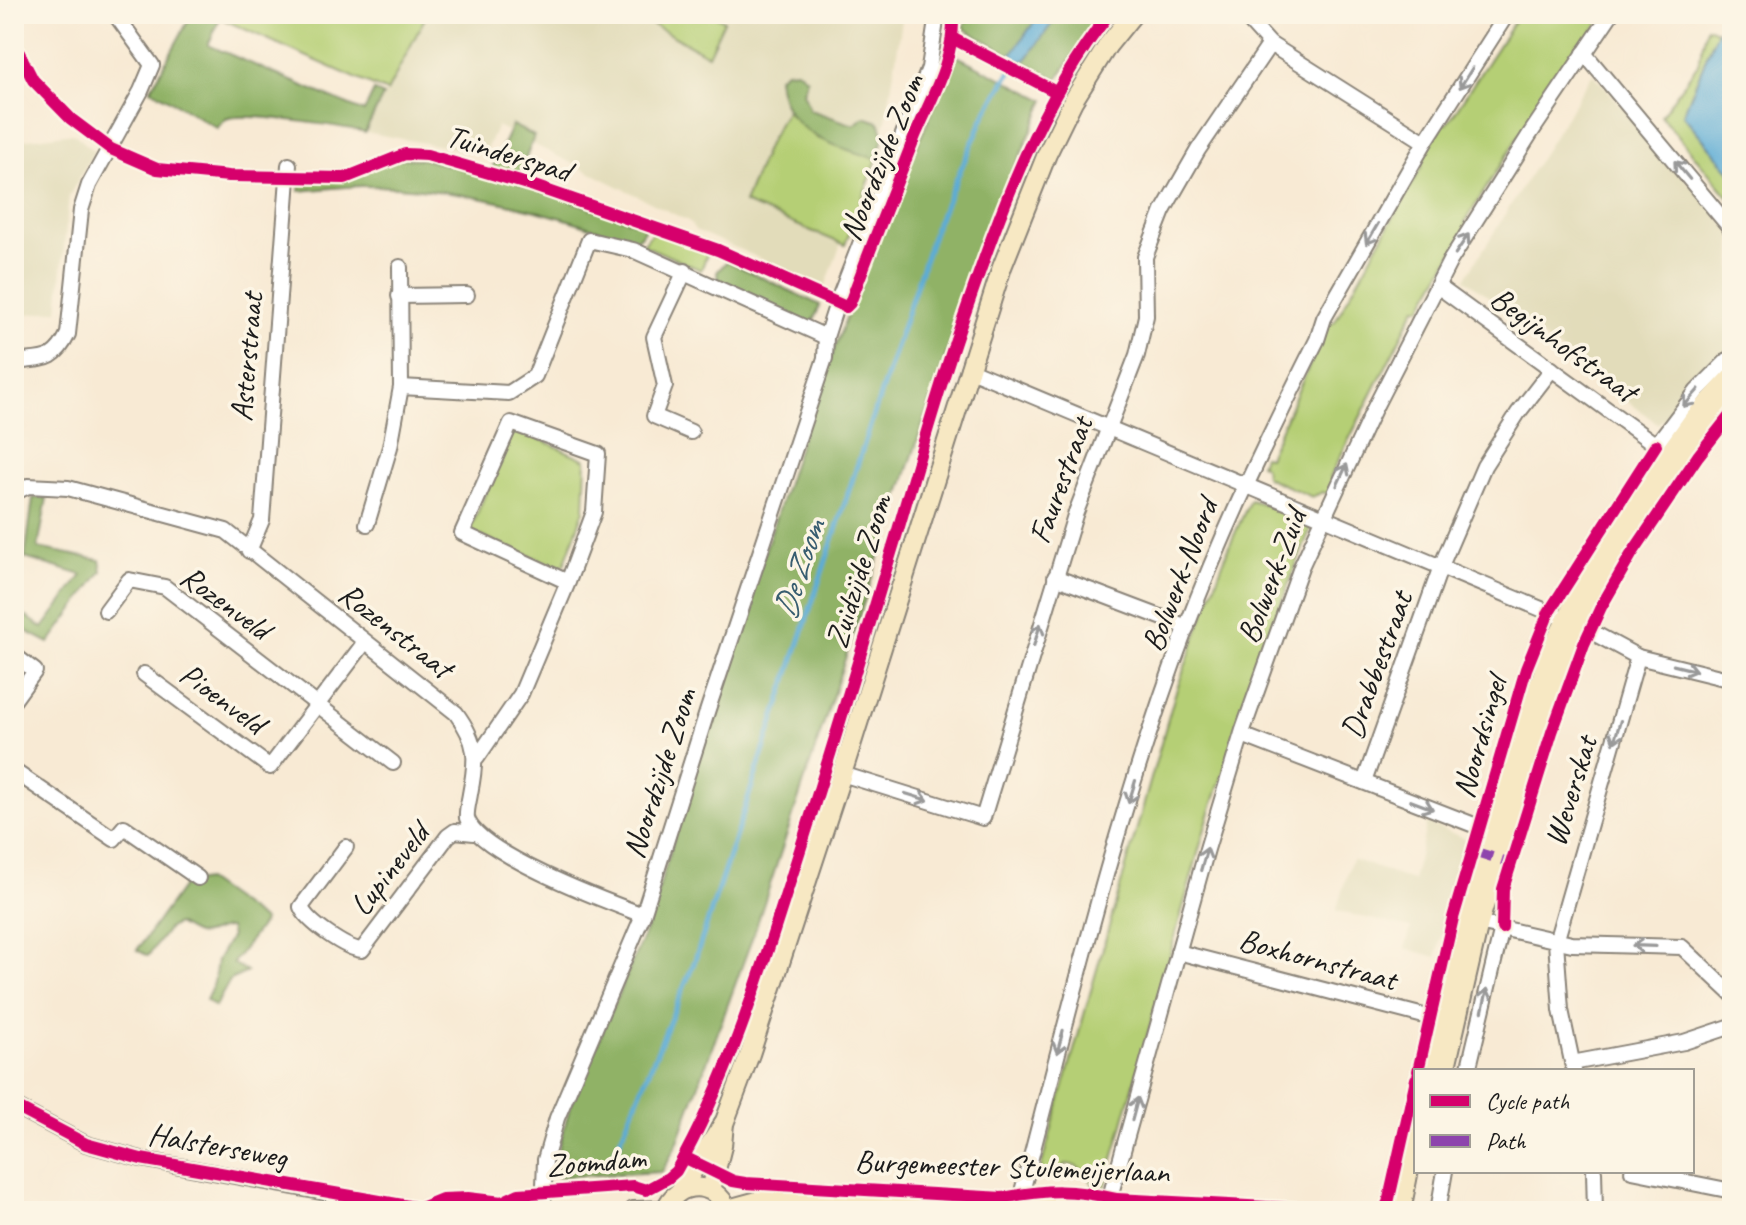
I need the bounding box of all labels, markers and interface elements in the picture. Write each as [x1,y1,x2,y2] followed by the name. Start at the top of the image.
[1457,66,1473,89] one-way arrow
[829,67,934,247] street label: Noordzijde Zoom
[442,115,580,193] street label: Tuinderspad
[1673,160,1691,181] one-way arrow
[1364,222,1380,245] one-way arrow
[1454,233,1470,256] one-way arrow
[1482,278,1649,414] street label: Begijnhofstraat
[220,288,273,423] street label: Asterstraat
[1682,388,1700,408] one-way arrow
[1019,408,1103,549] street label: Faurestraat
[1335,463,1350,487] one-way arrow
[816,487,902,653] street label: Zuidzijde Zoom
[1132,488,1229,657] street label: Bolwerk-Noord
[1227,499,1317,649] street label: Bolwerk-Zuid
[763,512,835,623] water label: De Zoom
[172,556,283,652] street label: Rozenveld
[330,573,464,690] street label: Rozenstraat
[1331,583,1423,744] street label: Drabbestraat
[1030,623,1045,649] one-way arrow
[172,654,277,746] street label: Pioenveld
[1672,662,1698,677] one-way arrow
[1443,666,1518,803] street label: Noordsingel
[613,682,707,863] street label: Noordzijde Zoom
[1609,718,1624,744] one-way arrow
[1534,728,1608,851] street label: Weverskat
[1124,779,1139,805] one-way arrow
[904,791,929,806] one-way arrow
[1409,799,1434,813] one-way arrow
[340,811,442,924] street label: Lupineveld
[1197,846,1212,872] one-way arrow
[1235,919,1404,1001] street label: Boxhornstraat
[1631,939,1658,954] one-way arrow
[1478,987,1493,1013] one-way arrow
[1052,1029,1067,1055] one-way arrow
[1414,1069,1694,1173] legend
[1486,1086,1570,1116] text: Cycle path
[1128,1097,1143,1123] one-way arrow
[145,1113,292,1178] street label: Halsterseweg
[1486,1126,1527,1156] text: Path
[545,1137,649,1186] street label: Zoomdam
[854,1141,1171,1193] street label: Burgemeester Stulemeijerlaan

